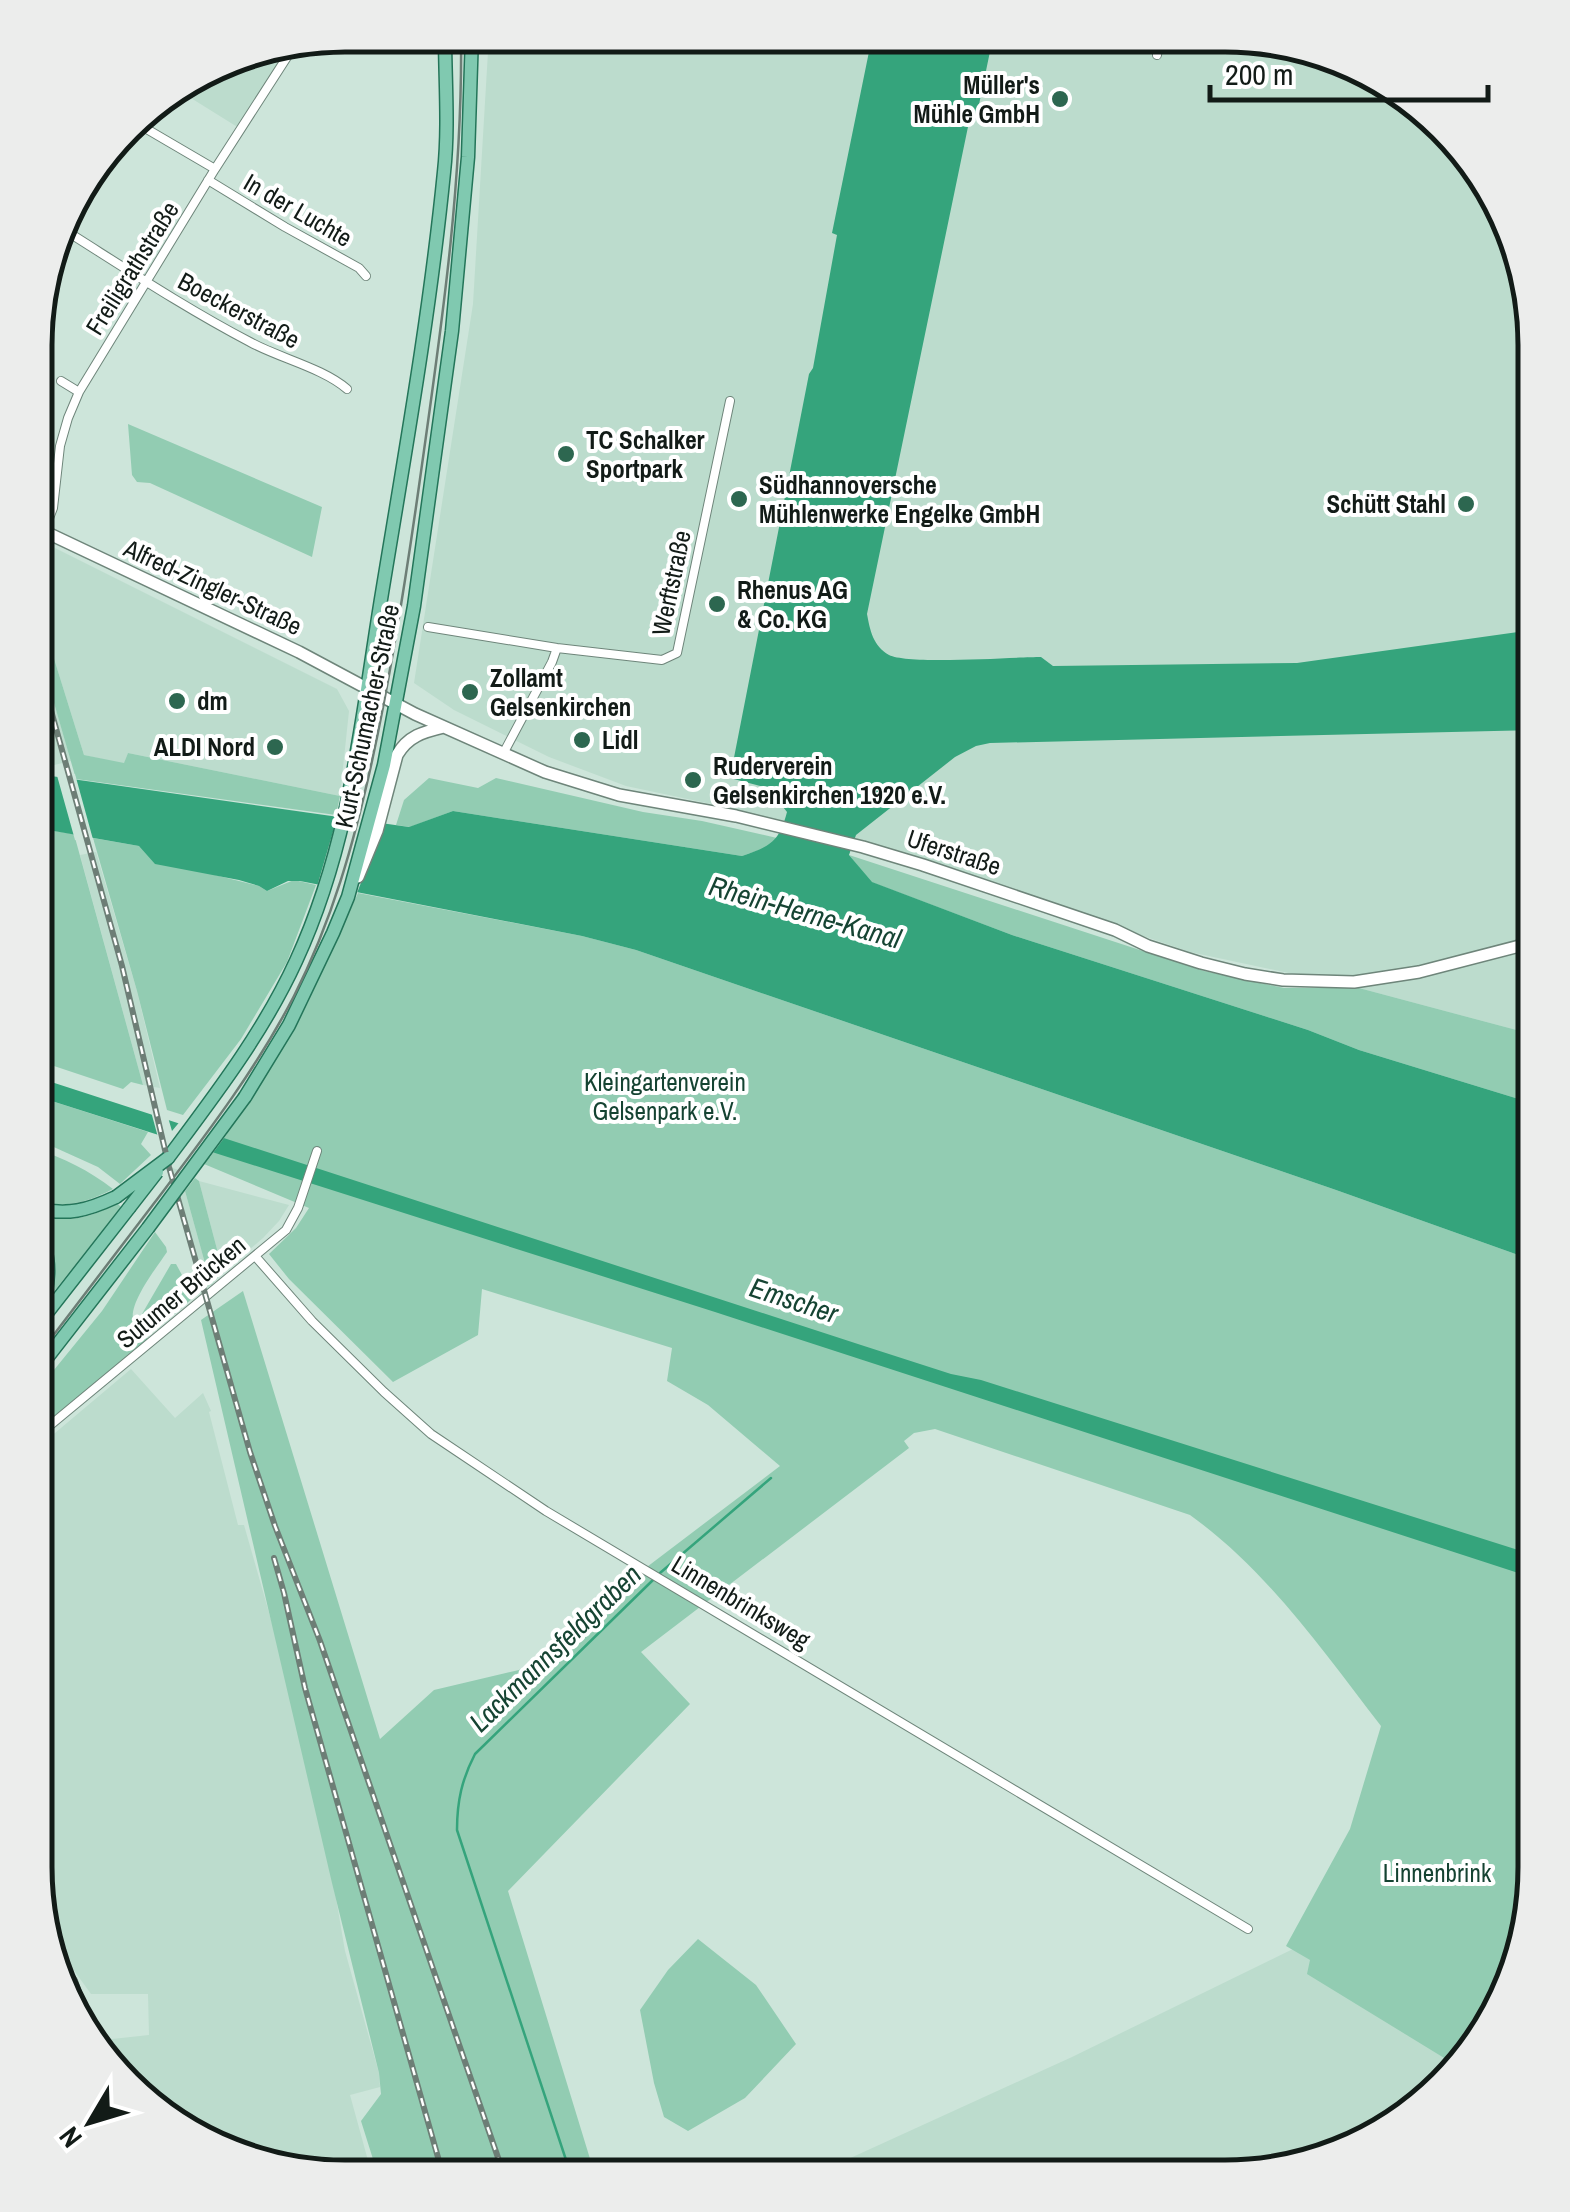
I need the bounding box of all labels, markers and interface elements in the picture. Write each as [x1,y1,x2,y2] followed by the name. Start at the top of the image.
[1210,40,1488,102] scale bar
[1225,54,1293,94] text: 200 m
[914,68,1040,131] place label: Müller's Mühle GmbH
[1049,88,1071,110] marker: Müller's Mühle GmbH
[238,165,358,255] street label: In der Luchte
[77,195,187,341] street label: Freiligrathstraße
[172,264,306,356] street label: Boeckerstraße
[586,423,705,486] place label: TC Schalker Sportpark
[555,443,577,465] marker: TC Schalker Sportpark
[759,468,1040,531] place label: Südhannoversche Mühlenwerke Engelke GmbH
[1326,487,1446,521] place label: Schütt Stahl
[728,488,750,510] marker: Südhannoversche Mühlenwerke Engelke GmbH
[1455,493,1477,515] marker: Schütt Stahl
[643,527,699,639] street label: Werftstraße
[118,530,307,643] street label: Alfred-Zingler-Straße
[737,573,848,636] place label: Rhenus AG & Co. KG
[706,593,728,615] marker: Rhenus AG & Co. KG
[327,601,407,831] street label: Kurt-Schumacher-Straße
[490,661,631,724] place label: Zollamt Gelsenkirchen
[459,681,481,703] marker: Zollamt Gelsenkirchen
[197,684,228,718] place label: dm
[166,690,188,712] marker: dm
[602,723,638,757] place label: Lidl
[571,729,593,751] marker: Lidl
[154,730,255,764] place label: ALDI Nord
[264,736,286,758] marker: ALDI Nord
[713,749,946,812] place label: Ruderverein Gelsenkirchen 1920 e.V.
[682,769,704,791] marker: Ruderverein Gelsenkirchen 1920 e.V.
[903,821,1005,883] street label: Uferstraße
[705,866,906,958] water label: Rhein-Herne-Kanal
[584,1065,746,1128] park label: Kleingartenverein Gelsenpark e.V.
[109,1228,253,1356] street label: Sutumer Brücken
[745,1268,844,1332] water label: Emscher
[665,1547,817,1657] street label: Linnenbrinksweg
[461,1556,649,1740] water label: Lackmannsfeldgraben
[1383,1856,1492,1890] park label: Linnenbrink
[40,2072,140,2172] north arrow
[50,2119,90,2156] text: N

